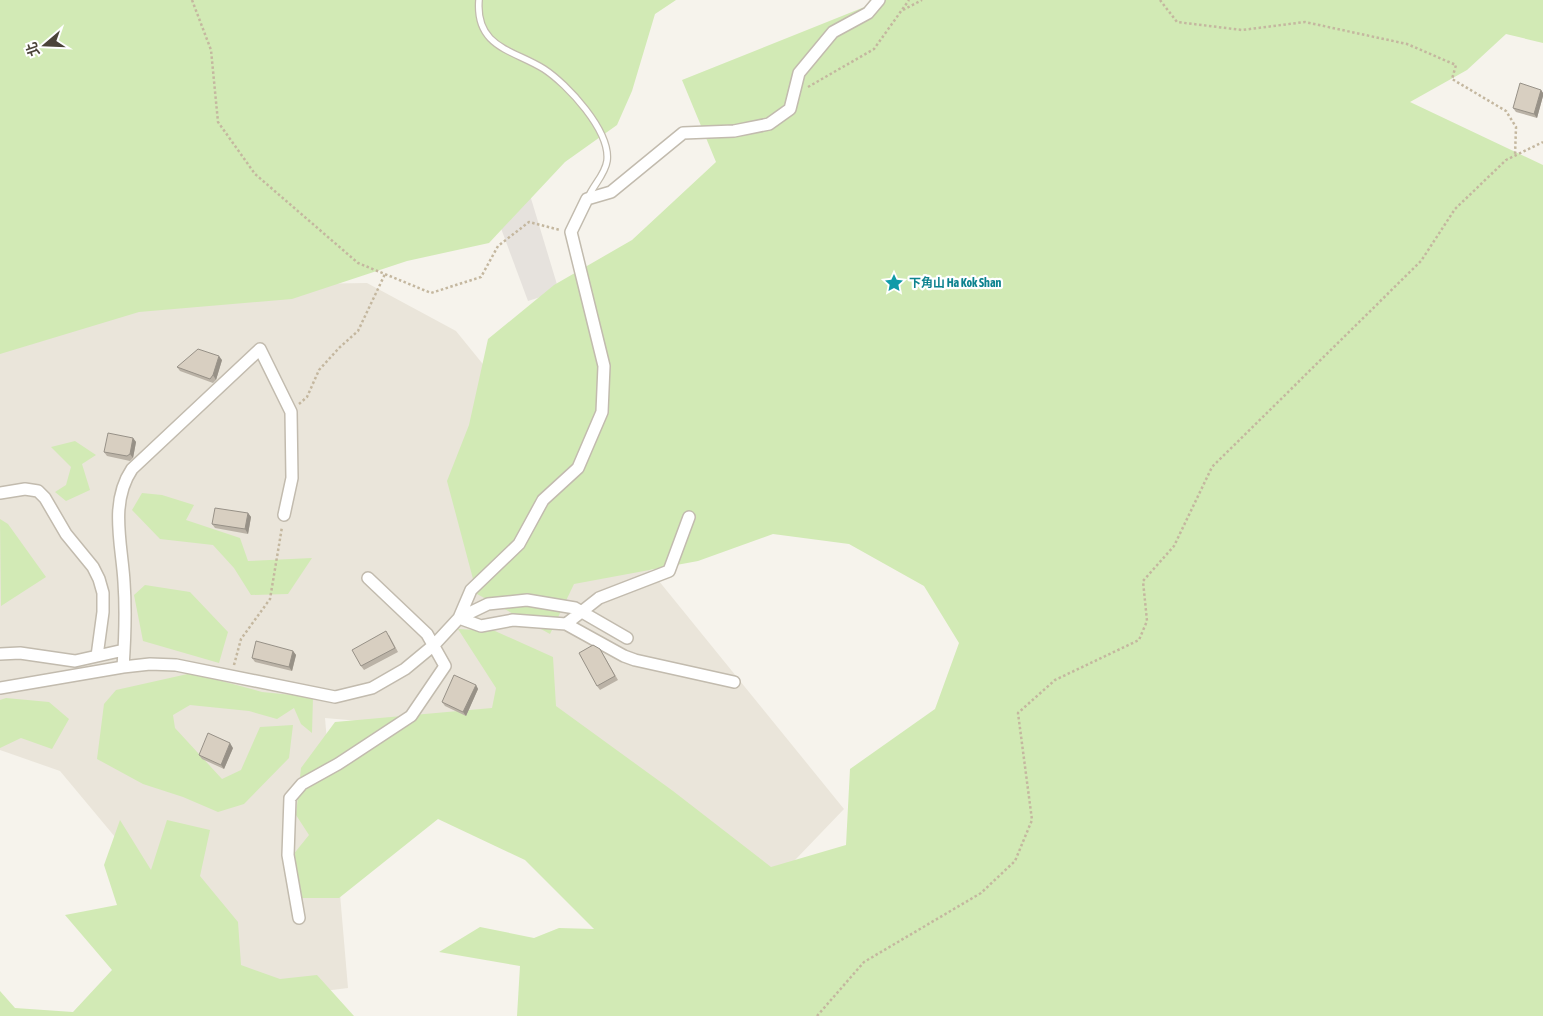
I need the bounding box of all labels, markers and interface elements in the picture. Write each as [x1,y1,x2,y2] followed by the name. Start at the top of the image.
[20,20,70,70] north arrow
[23,40,43,58] text: 北
[883,272,905,294] place icon: 下角山 Ha Kok Shan
[909,276,1001,290] place label: 下角山 Ha Kok Shan

